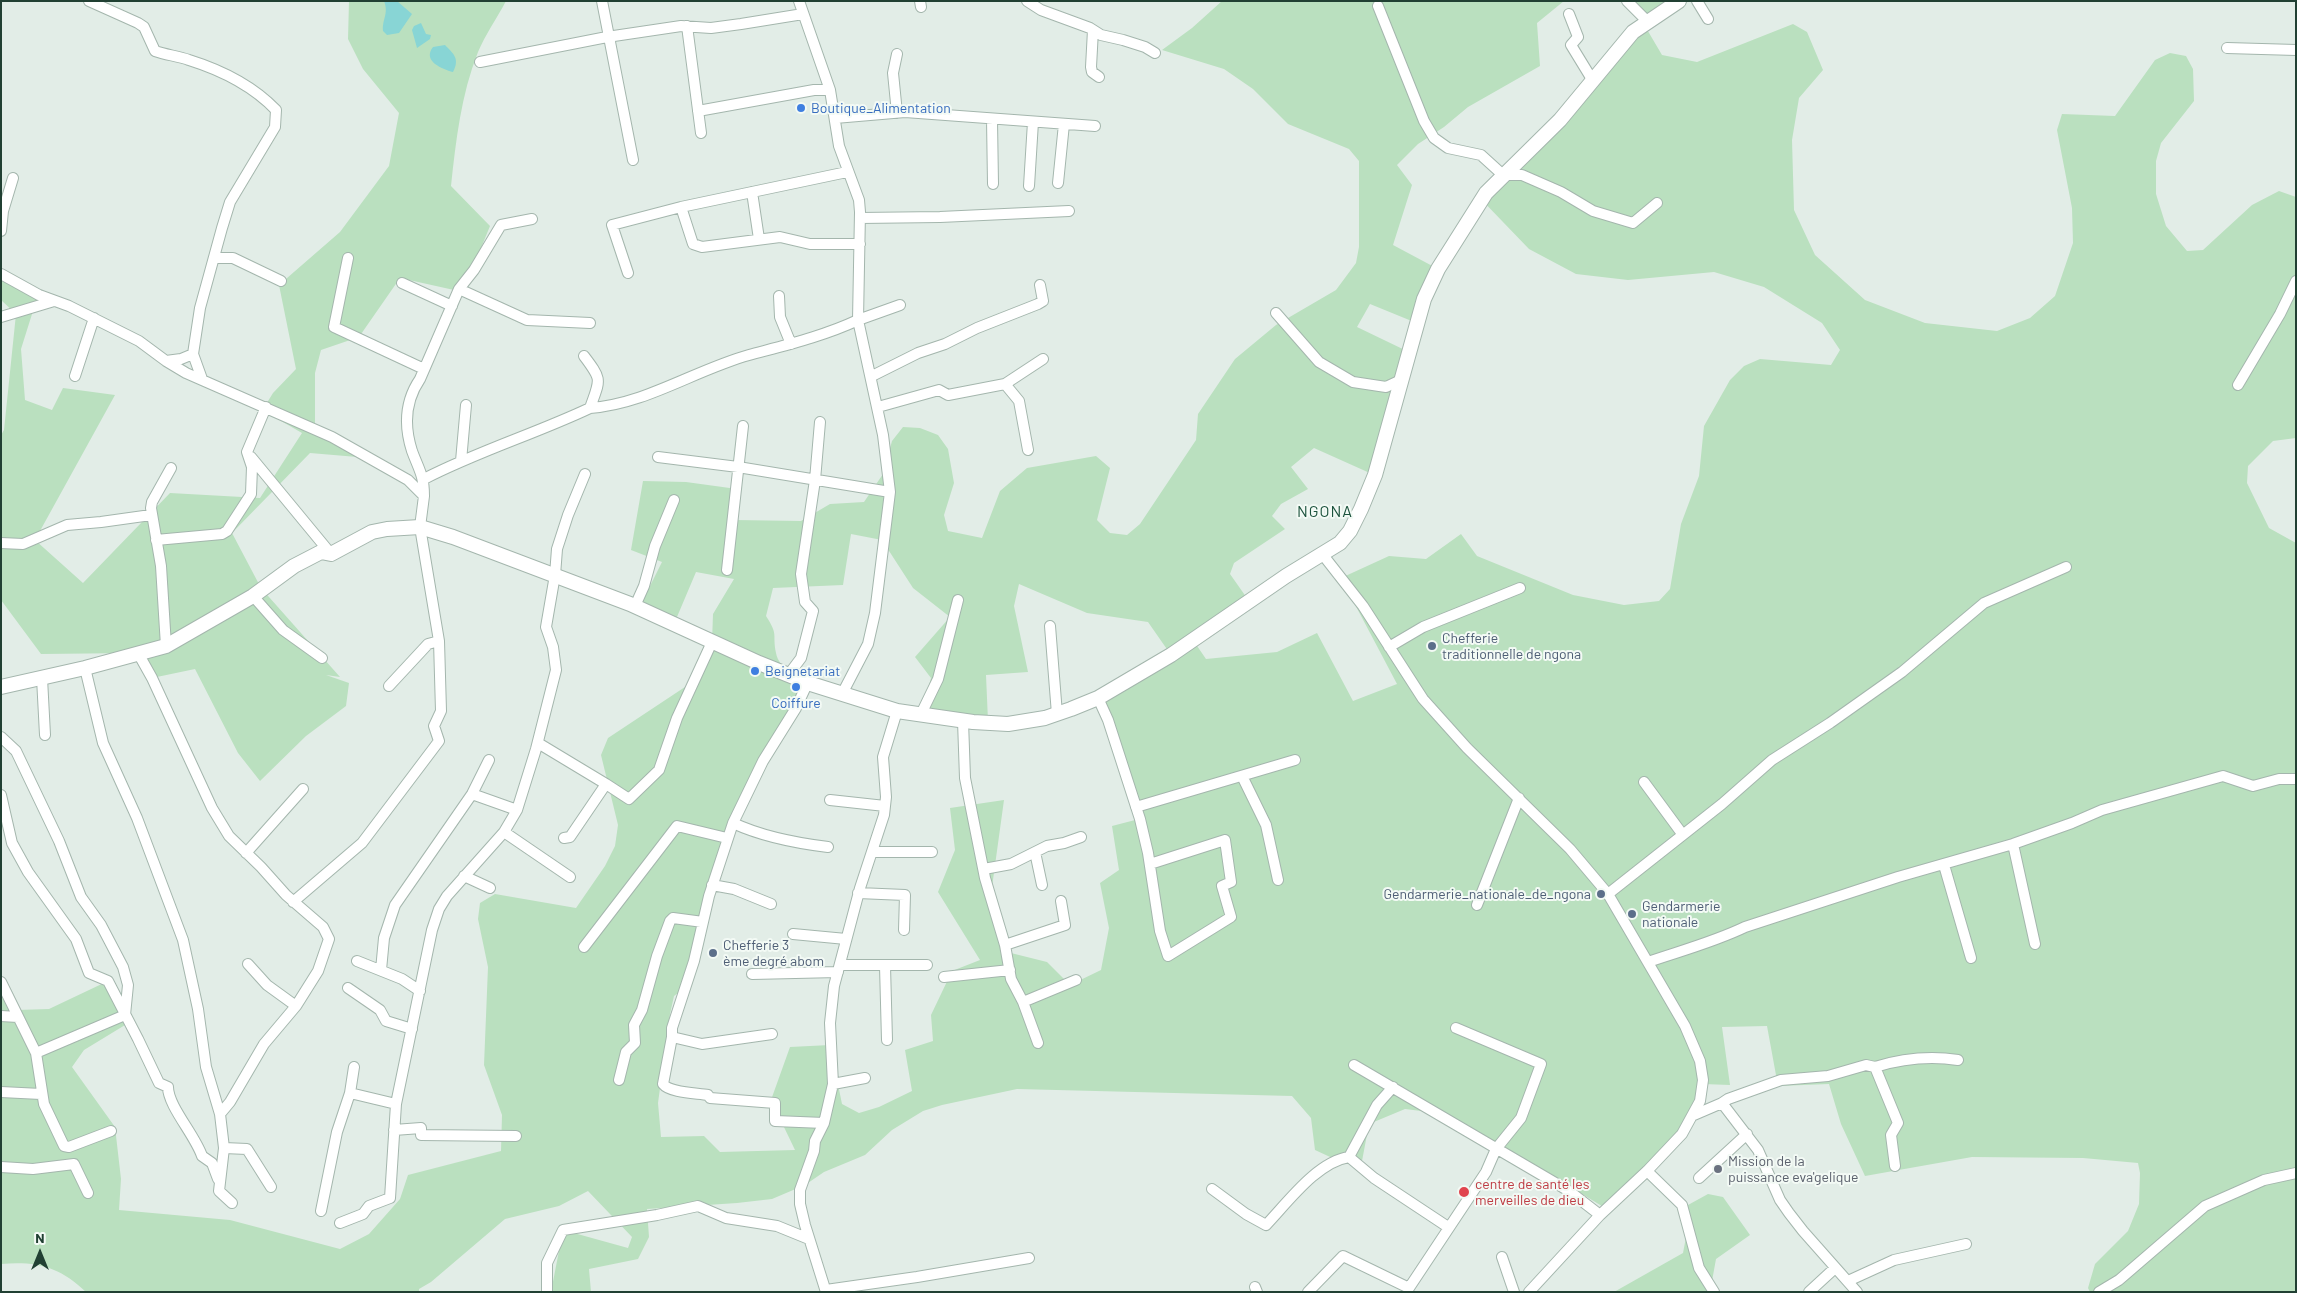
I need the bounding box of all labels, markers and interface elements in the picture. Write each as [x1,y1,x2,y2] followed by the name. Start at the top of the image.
[811,100,951,116] place label: Boutique_Alimentation
[795,102,807,114] marker: Boutique_Alimentation
[1296,502,1354,522] district label: NGONA
[1442,630,1581,662] place label: Chefferie traditionnelle de ngona
[1426,640,1438,652] marker: Chefferie traditionnelle de ngona
[765,663,840,679] place label: Beignetariat
[749,665,761,677] marker: Beignetariat
[790,681,802,693] marker: Coiffure
[771,695,821,711] place label: Coiffure
[1383,886,1591,902] place label: Gendarmerie_nationale_de_ngona
[1595,888,1607,900] marker: Gendarmerie_nationale_de_ngona
[1642,898,1720,930] place label: Gendarmerie nationale
[1626,908,1638,920] marker: Gendarmerie nationale
[723,937,824,970] place label: Chefferie 3 ème degré abom
[707,947,719,959] marker: Chefferie 3 ème degré abom
[1728,1153,1858,1186] place label: Mission de la puissance eva'gelique
[1712,1163,1724,1175] marker: Mission de la puissance eva'gelique
[1475,1176,1589,1208] place label: centre de santé les merveilles de dieu
[1457,1185,1471,1199] marker: centre de santé les merveilles de dieu
[15,1228,65,1278] north arrow
[35,1229,45,1246] text: N

